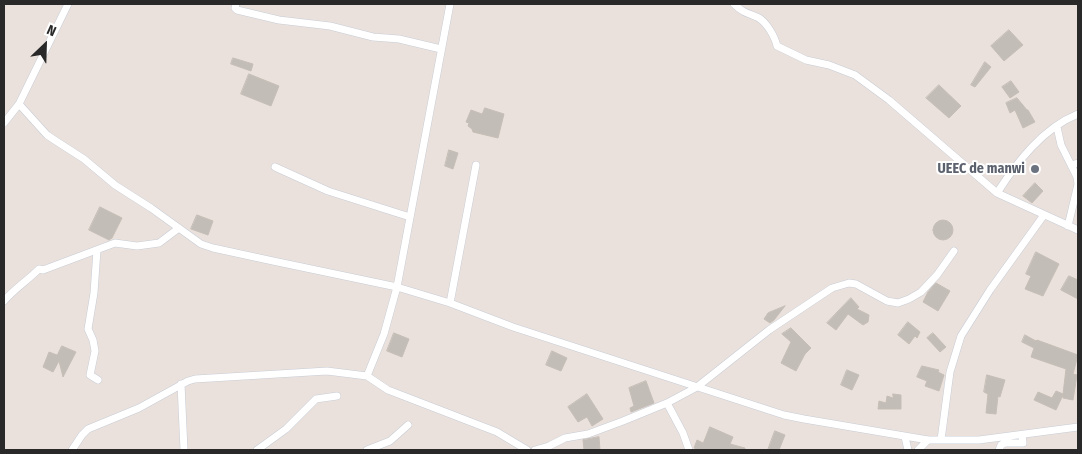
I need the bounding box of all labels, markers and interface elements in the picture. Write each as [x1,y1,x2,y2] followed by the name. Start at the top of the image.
[20,20,70,70] north arrow
[44,21,59,40] text: N
[938,161,1025,177] place label: UEEC de manwi
[1029,163,1041,175] marker: UEEC de manwi

